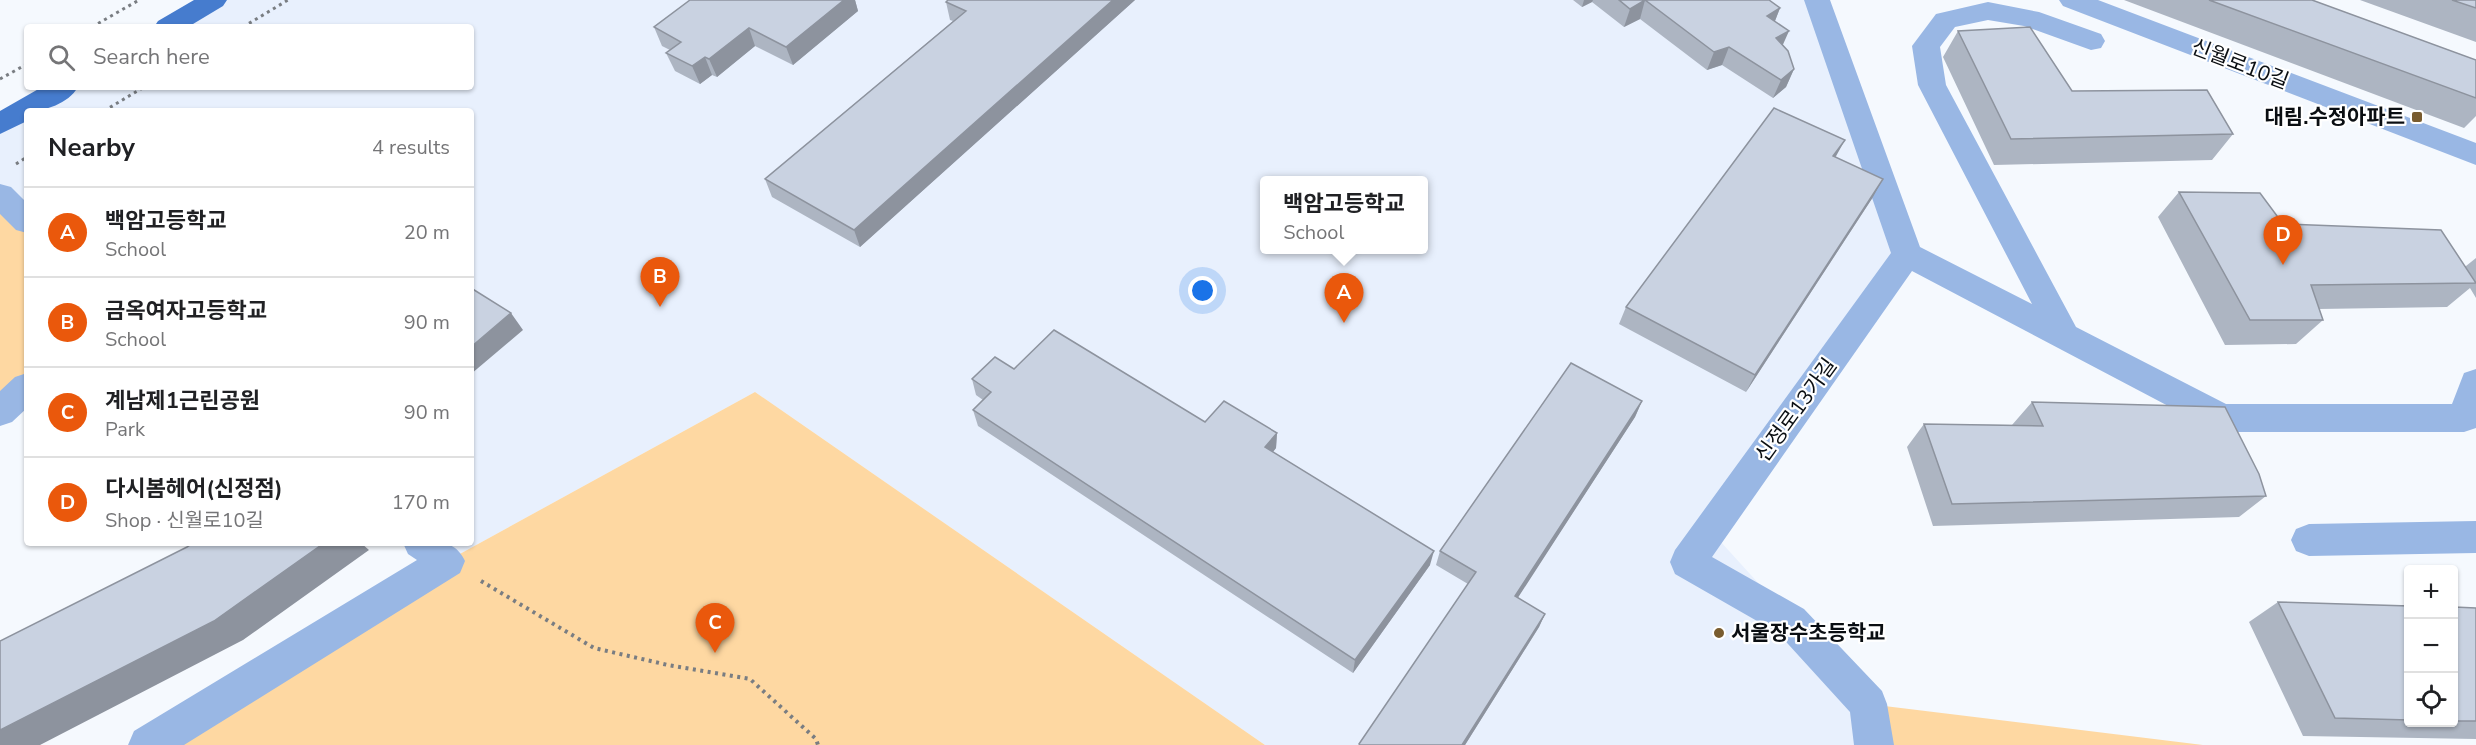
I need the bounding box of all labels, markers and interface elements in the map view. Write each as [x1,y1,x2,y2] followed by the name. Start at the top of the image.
[24,24,474,90] search box
[2187,33,2293,95] street label: 신월로10길
[45,41,78,74] icon: search
[93,42,210,72] text: Search here
[2265,103,2405,131] place label: 대림.수정아파트
[2410,110,2424,124] marker: 대림.수정아파트
[48,130,135,165] text: Nearby
[372,134,450,161] text: 4 results
[1260,176,1428,254] popup
[1283,189,1405,219] text: 백암고등학교
[105,206,226,236] text: 백암고등학교
[2264,216,2302,265] pin: D
[60,219,75,246] text: A
[404,219,450,246] text: 20 m
[1283,219,1344,246] text: School
[105,236,166,263] text: School
[640,258,680,307] pin: B
[1324,274,1364,323] pin: A
[1188,276,1217,305] your location
[105,296,267,326] text: 금옥여자고등학교
[61,309,74,336] text: B
[404,309,450,336] text: 90 m
[105,326,166,353] text: School
[1749,352,1843,468] street label: 신정로13가길
[105,386,260,416] text: 계남제1근린공원
[61,399,74,426] text: C
[404,399,450,426] text: 90 m
[105,416,145,443] text: Park
[105,474,283,504] text: 다시봄헤어(신정점)
[60,489,75,516] text: D
[392,489,450,516] text: 170 m
[105,507,264,534] text: Shop · 신월로10길
[2404,565,2458,727] map controls
[2404,565,2458,619] button: +
[696,604,734,653] pin: C
[1731,619,1886,647] place label: 서울장수초등학교
[2404,619,2458,673] button: −
[1712,626,1726,640] marker: 서울장수초등학교
[2404,673,2458,727] button: locate

